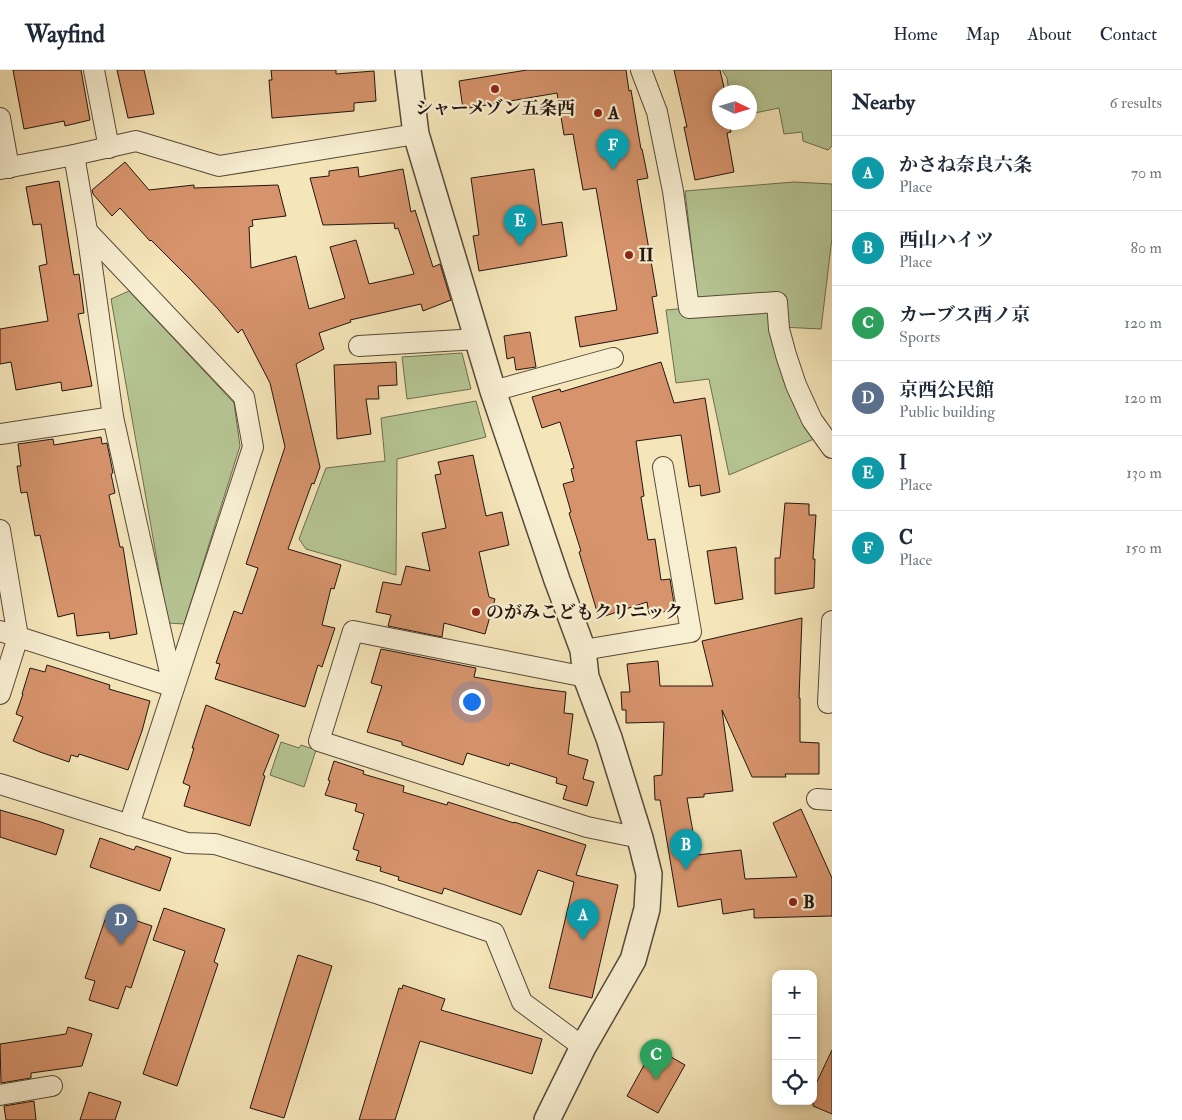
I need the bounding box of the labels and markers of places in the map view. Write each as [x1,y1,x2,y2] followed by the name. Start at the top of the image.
[489,83,501,95] marker: シャーメゾン五条西
[415,97,575,120] place label: シャーメゾン五条西
[607,102,620,125] place label: A
[592,107,604,119] marker: A
[597,129,629,170] pin: F
[504,205,536,246] pin: E
[639,244,654,267] place label: II
[623,249,635,261] marker: II
[486,601,683,624] place label: のがみこどもクリニック
[470,606,482,618] marker: のがみこどもクリニック
[670,829,702,870] pin: B
[803,891,815,914] place label: B
[787,896,799,908] marker: B
[567,899,599,940] pin: A
[105,904,137,945] pin: D
[640,1039,672,1080] pin: C

